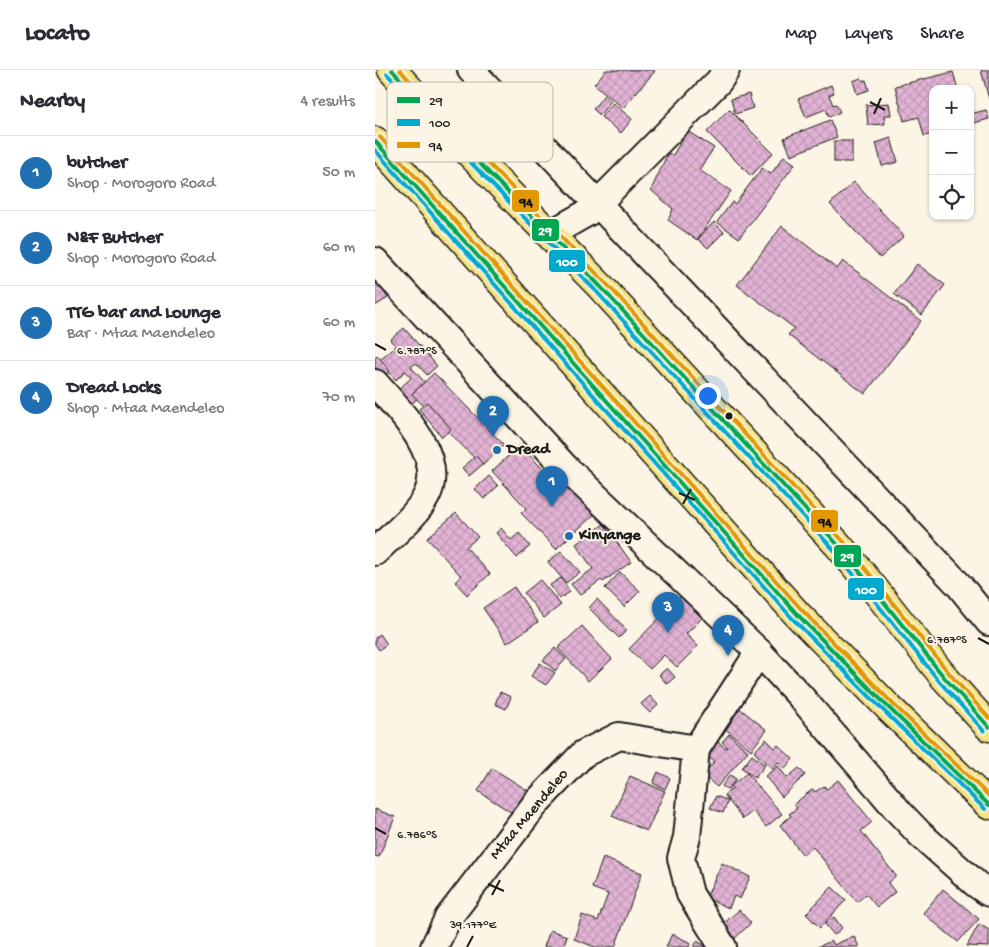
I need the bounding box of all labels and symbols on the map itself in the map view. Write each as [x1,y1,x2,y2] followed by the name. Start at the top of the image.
[387,82,553,162] legend
[429,94,443,111] text: 29
[428,116,451,133] text: 100
[428,139,443,156] text: 94
[511,189,540,213] line badge: 94
[518,195,533,212] text: 94
[531,218,560,242] line badge: 29
[538,224,552,241] text: 29
[548,249,586,273] line badge: 100
[555,255,578,272] text: 100
[397,345,437,359] text: 6.787°S
[695,383,721,409] your location
[477,396,509,437] pin: 2
[724,411,734,421] unlabelled marker
[505,441,551,460] place label: Dread
[491,444,503,456] marker: Dread
[536,466,568,507] pin: 1
[810,509,839,533] line badge: 94
[817,515,832,532] text: 94
[578,527,641,546] place label: Kinyange
[563,530,575,542] marker: Kinyange
[833,544,862,568] line badge: 29
[840,550,854,567] text: 29
[847,577,885,601] line badge: 100
[854,583,877,600] text: 100
[652,592,684,633] pin: 3
[712,615,744,656] pin: 4
[927,634,967,648] text: 6.787°S
[486,766,574,864] street label: Mtaa Maendeleo
[397,829,437,843] text: 6.786°S
[449,919,497,933] text: 39.177°E

